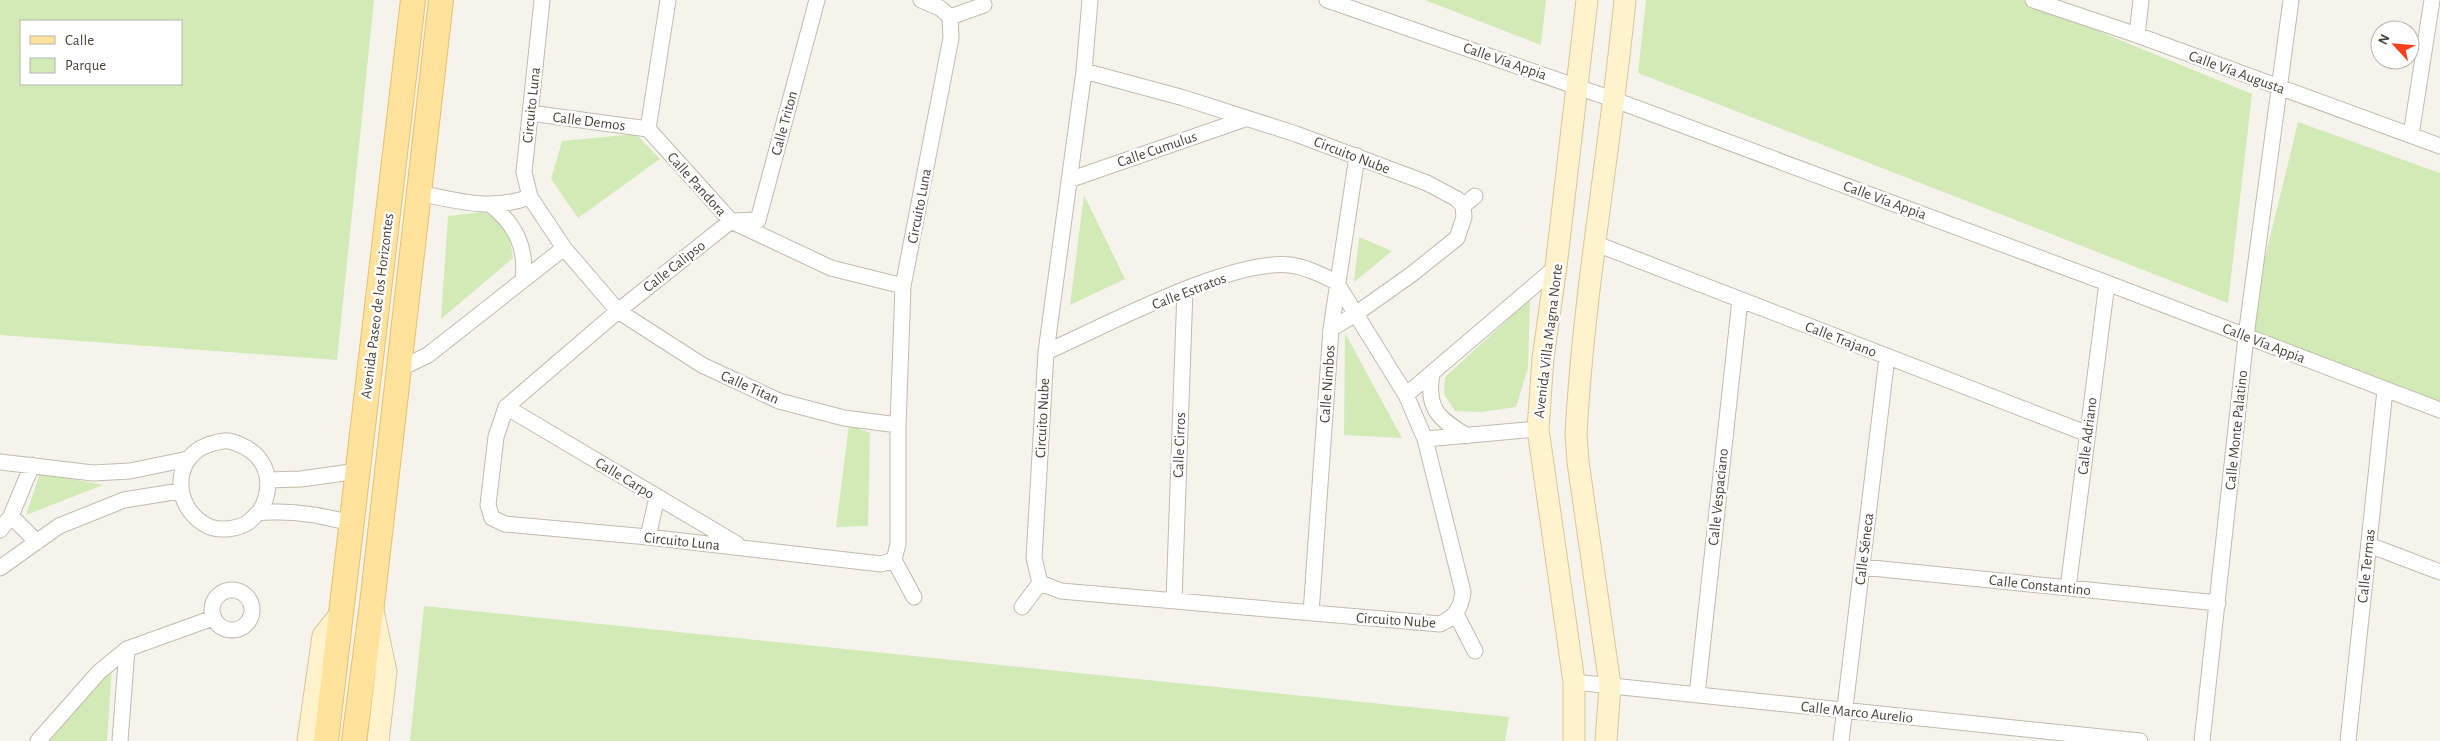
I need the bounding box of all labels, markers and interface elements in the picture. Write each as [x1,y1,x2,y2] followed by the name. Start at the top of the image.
[20,20,182,85] legend
[2370,20,2420,70] north arrow
[2376,32,2393,47] text: N
[65,33,94,48] text: Calle
[1461,40,1549,83] street label: Calle Vía Appia
[2187,48,2287,97] street label: Calle Vía Augusta
[65,58,106,73] text: Parque
[520,66,543,144] street label: Circuito Luna
[769,89,800,157] street label: Calle Triton
[552,110,626,133] street label: Calle Demos
[1115,129,1199,170] street label: Calle Cumulus
[1312,134,1392,177] street label: Circuito Nube
[664,150,729,219] street label: Calle Pandora
[905,167,934,245] street label: Circuito Luna
[1841,179,1928,222] street label: Calle Vía Appia
[359,213,396,400] street label: Avenida Paseo de los Horizontes
[640,238,708,295] street label: Calle Calipso
[1532,263,1565,419] street label: Avenida Villa Magna Norte
[1150,270,1228,312] street label: Calle Estratos
[1803,319,1879,360] street label: Calle Trajano
[2220,321,2307,366] street label: Calle Vía Appia
[1317,345,1338,423] street label: Calle Nimbos
[719,368,781,407] street label: Calle Titan
[2223,369,2250,491] street label: Calle Monte Palatino
[1033,378,1052,458] street label: Circuito Nube
[2075,396,2100,476] street label: Calle Adriano
[1171,412,1188,478] street label: Calle Cirros
[1706,448,1731,546] street label: Calle Vespaciano
[593,455,657,502] street label: Calle Carpo
[1853,512,1876,586] street label: Calle Séneca
[2355,528,2378,604] street label: Calle Termas
[643,530,721,553] street label: Circuito Luna
[1988,573,2092,598] street label: Calle Constantino
[1355,610,1437,631] street label: Circuito Nube
[1800,699,1914,726] street label: Calle Marco Aurelio

